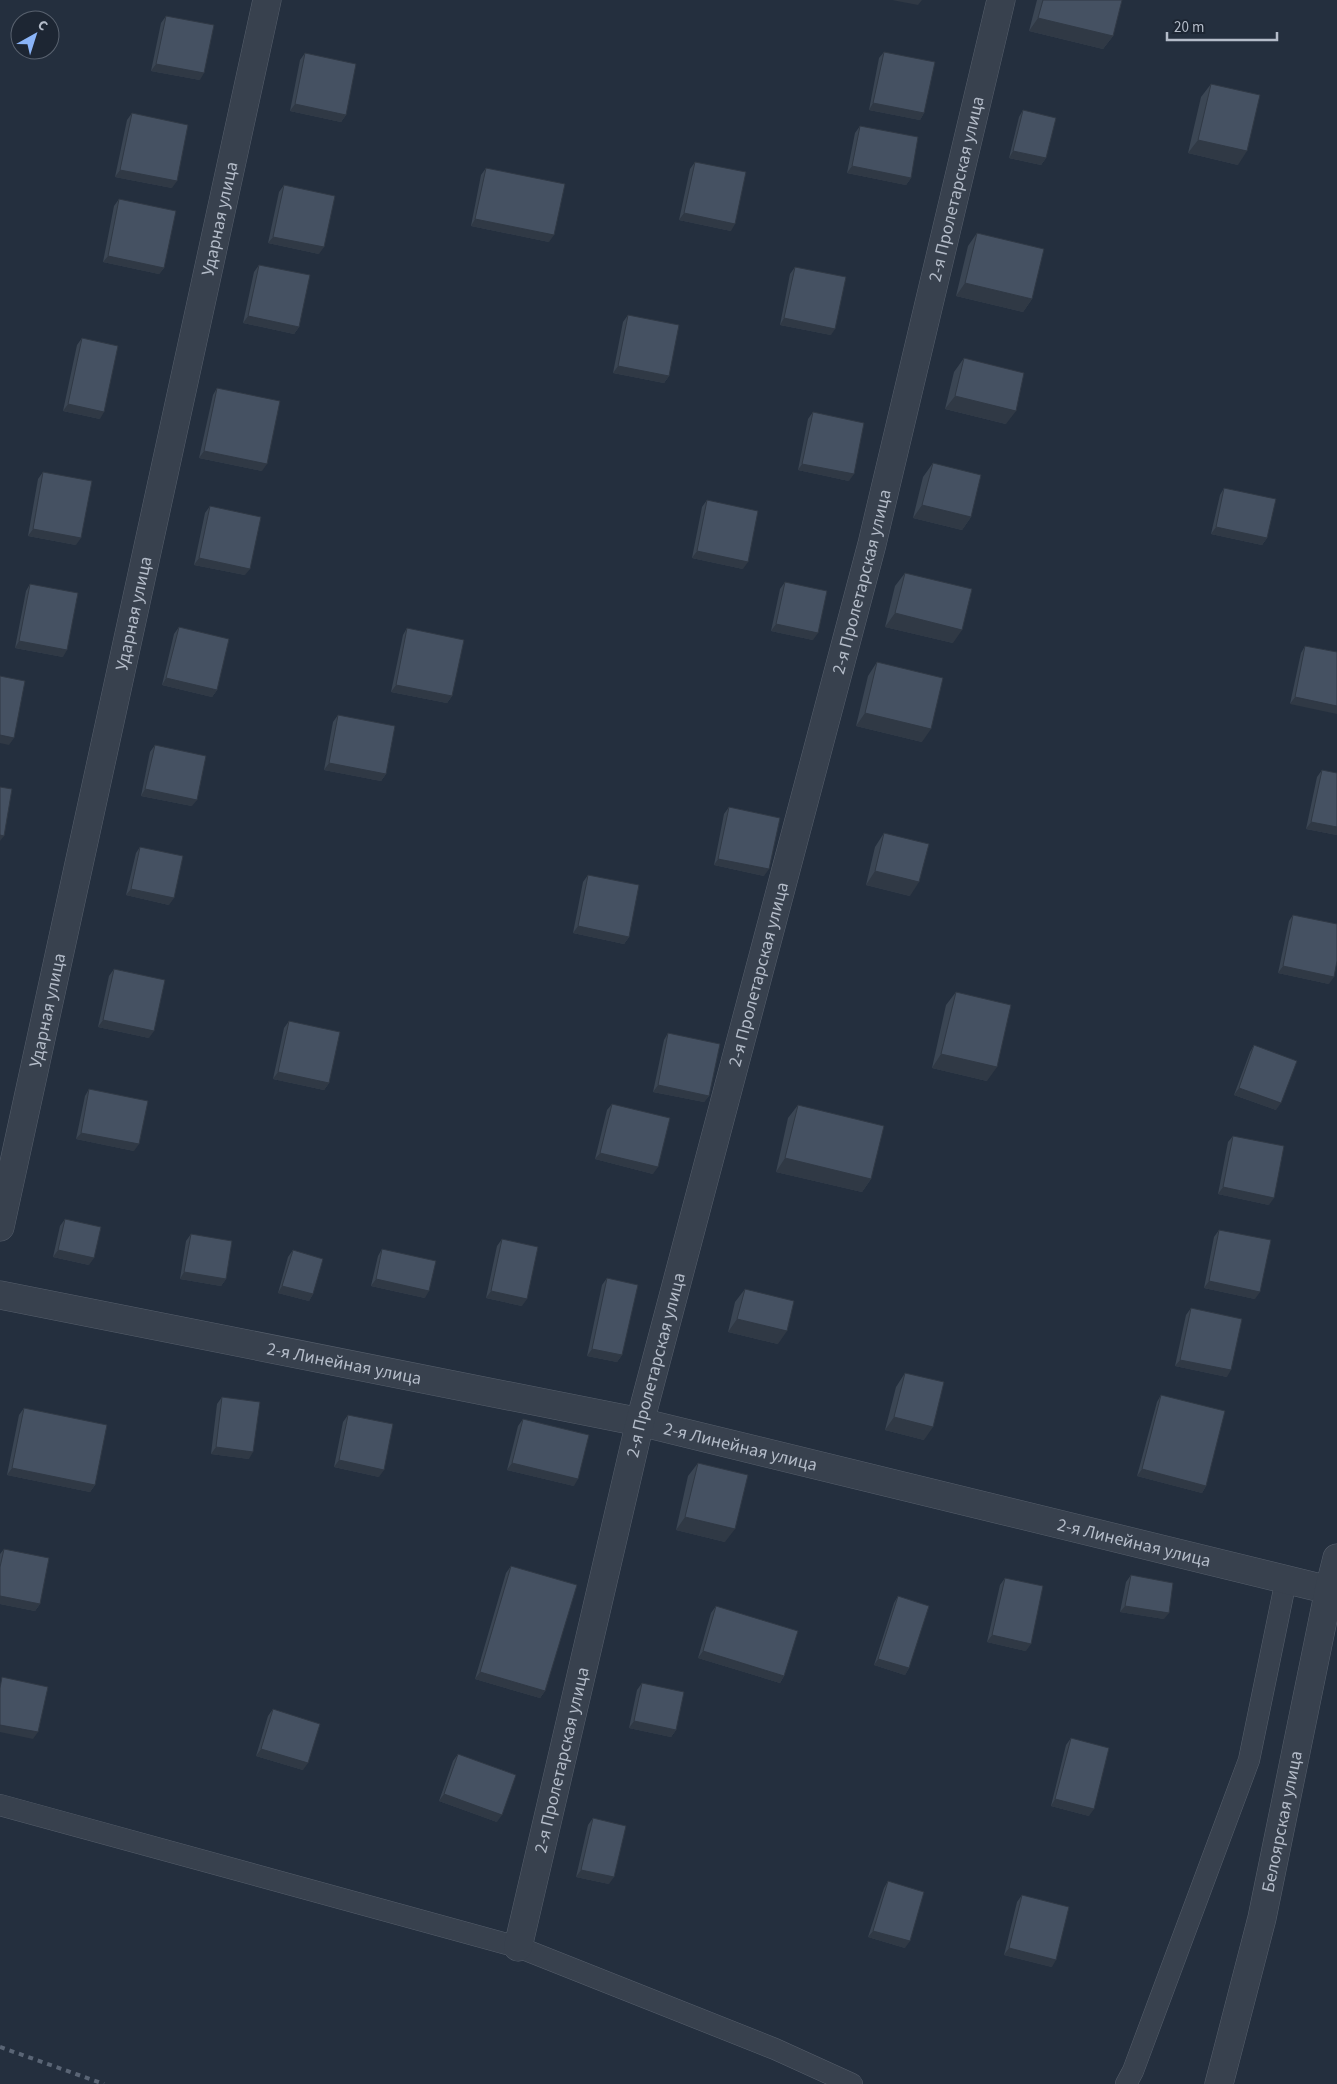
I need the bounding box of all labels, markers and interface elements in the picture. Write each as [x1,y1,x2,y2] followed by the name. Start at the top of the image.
[10,10,60,60] north arrow
[1167,10,1277,42] scale bar
[33,15,52,36] text: С
[1174,17,1204,38] text: 20 m
[923,94,991,284] street label: 2-я Пролетарская улица
[195,159,244,278] street label: Ударная улица
[826,487,898,677] street label: 2-я Пролетарская улица
[109,554,159,673] street label: Ударная улица
[722,879,795,1070] street label: 2-я Пролетарская улица
[23,951,72,1070] street label: Ударная улица
[620,1270,692,1460] street label: 2-я Пролетарская улица
[265,1336,424,1391] street label: 2-я Линейная улица
[661,1416,820,1478] street label: 2-я Линейная улица
[1055,1512,1213,1574] street label: 2-я Линейная улица
[528,1665,596,1856] street label: 2-я Пролетарская улица
[1256,1748,1309,1895] street label: Белоярская улица

